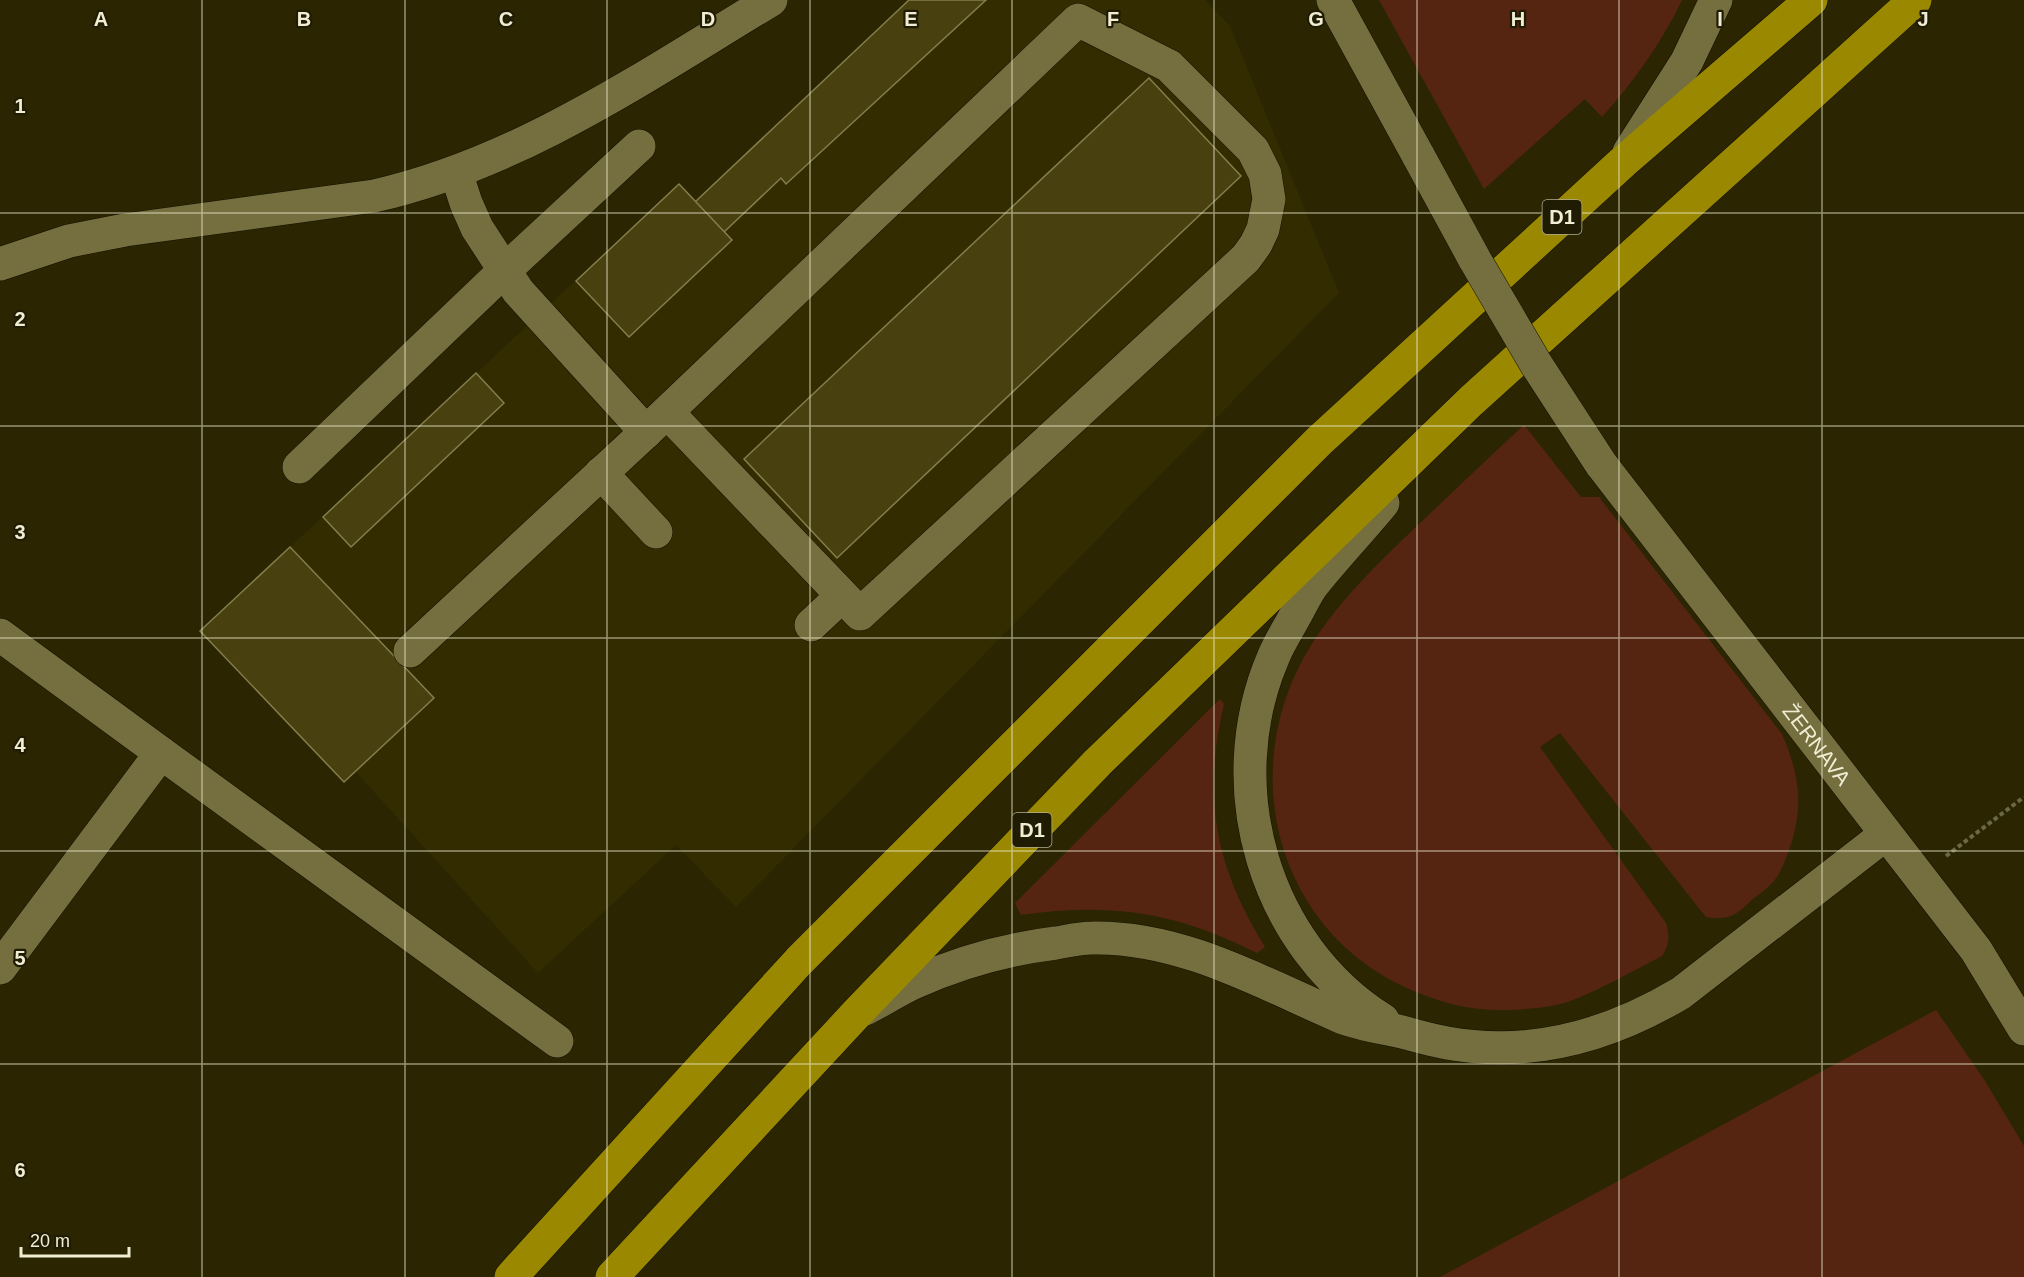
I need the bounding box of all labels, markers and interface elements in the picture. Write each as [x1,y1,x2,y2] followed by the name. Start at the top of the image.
[94,8,108,30] text: A
[297,8,311,30] text: B
[499,8,513,30] text: C
[701,8,715,30] text: D
[904,8,918,30] text: E
[1107,8,1119,30] text: F
[1308,8,1324,30] text: G
[1511,8,1525,30] text: H
[1717,8,1723,30] text: I
[1917,8,1929,30] text: J
[14,95,26,117] text: 1
[1542,200,1582,234] road number: D1
[14,308,26,330] text: 2
[14,521,26,543] text: 3
[1779,699,1856,789] street label: ŽERNAVA
[14,734,26,756] text: 4
[1012,813,1052,847] road number: D1
[14,947,26,969] text: 5
[14,1159,26,1181] text: 6
[21,1220,129,1258] scale bar
[30,1231,70,1251] text: 20 m

